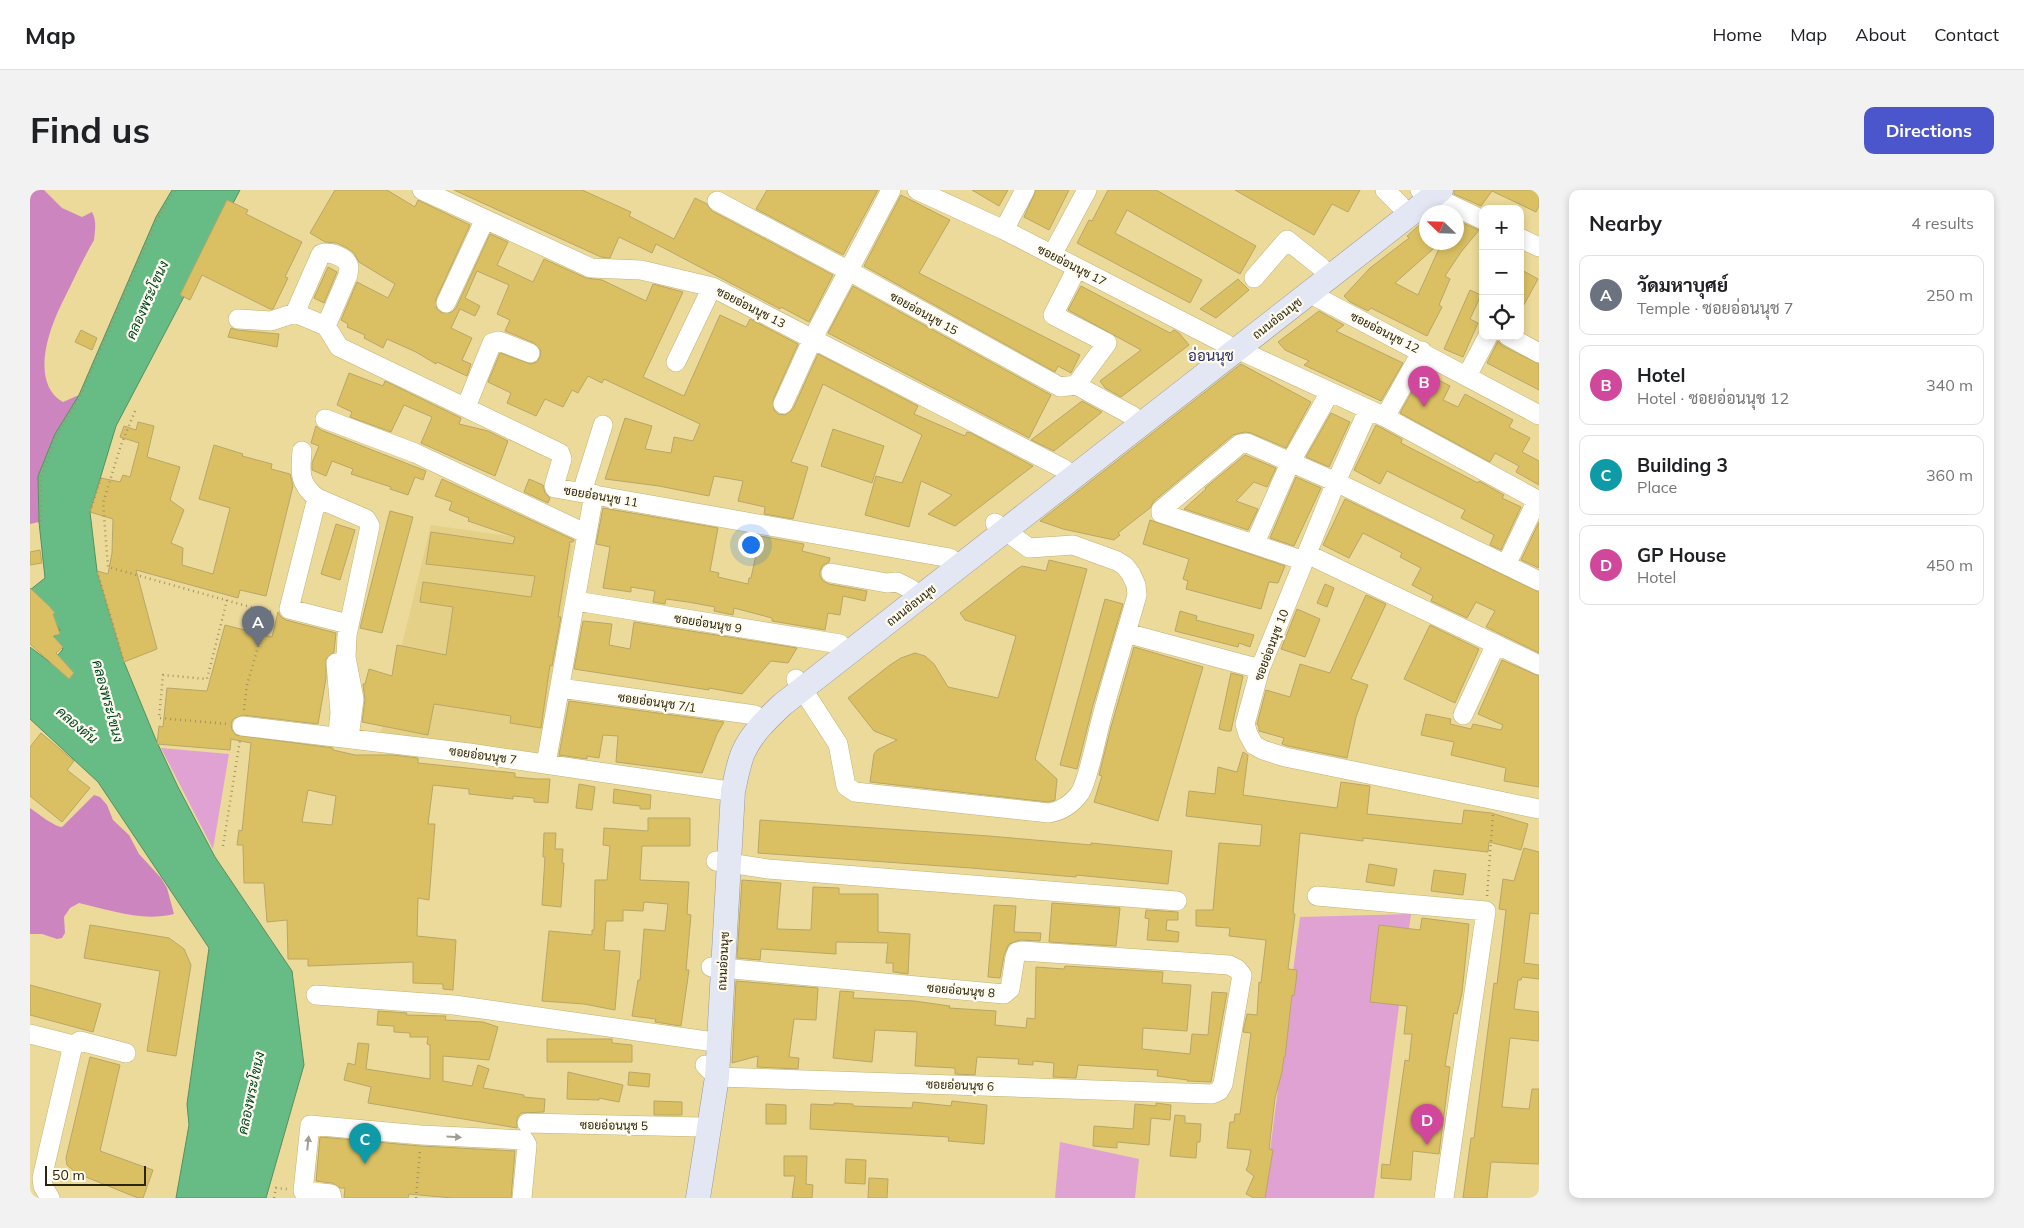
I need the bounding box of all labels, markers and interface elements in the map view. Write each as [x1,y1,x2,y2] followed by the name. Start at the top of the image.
[25,20,76,50] text: Map
[1712,23,1762,46] text: Home
[1790,23,1827,46] text: Map
[1855,23,1906,46] text: About
[1934,23,1999,46] text: Contact
[1864,107,1994,154] button: Directions
[30,108,150,152] text: Find us
[1419,205,1464,250] north arrow
[1479,205,1524,340] map controls
[1479,205,1524,250] button: +
[1589,210,1662,236] text: Nearby
[1911,213,1974,233] text: 4 results
[1034,241,1109,291] street label: ซอยอ่อนนุช 17
[1479,250,1524,295] button: −
[122,258,172,342] water label: คลองพระโขนง
[1637,273,1728,297] text: วัดมหาบุศย์
[713,283,788,333] street label: ซอยอ่อนนุช 13
[1600,285,1612,305] text: A
[1926,285,1973,305] text: 250 m
[886,288,961,340] street label: ซอยอ่อนนุช 15
[1249,294,1306,344] street label: ถนนอ่อนนุช
[1479,295,1524,340] button: locate
[1637,298,1793,318] text: Temple · ซอยอ่อนนุช 7
[1347,308,1422,358] street label: ซอยอ่อนนุช 12
[1188,346,1234,367] district label: อ่อนนุช
[1637,363,1685,387] text: Hotel
[1408,366,1440,407] pin: B
[1600,375,1612,395] text: B
[1926,375,1973,395] text: 340 m
[1637,388,1789,408] text: Hotel · ซอยอ่อนนุช 12
[1637,453,1728,477] text: Building 3
[1601,465,1611,485] text: C
[1926,465,1973,485] text: 360 m
[1637,477,1677,497] text: Place
[562,482,639,512] street label: ซอยอ่อนนุช 11
[738,532,764,558] your location
[1637,543,1726,567] text: GP House
[1600,555,1612,575] text: D
[1926,555,1973,575] text: 450 m
[1637,567,1676,587] text: Hotel
[883,581,940,631] street label: ถนนอ่อนนุช
[242,606,274,647] pin: A
[1250,607,1293,684] street label: ซอยอ่อนนุช 10
[673,610,743,638] street label: ซอยอ่อนนุช 9
[88,658,128,744] water label: คลองพระโขนง
[617,689,697,717] street label: ซอยอ่อนนุช 7/1
[53,702,101,748] water label: คลองตัน
[448,743,518,769] street label: ซอยอ่อนนุช 7
[714,931,734,991] street label: ถนนอ่อนนุช
[926,980,996,1002] street label: ซอยอ่อนนุช 8
[233,1050,269,1136] water label: คลองพระโขนง
[926,1076,994,1096] street label: ซอยอ่อนนุช 6
[1411,1104,1443,1145] pin: D
[580,1117,648,1135] street label: ซอยอ่อนนุช 5
[349,1123,381,1164] pin: C
[446,1133,462,1141] one-way arrow
[305,1134,313,1150] one-way arrow
[45,1163,146,1186] scale bar
[52,1166,85,1184] text: 50 m

